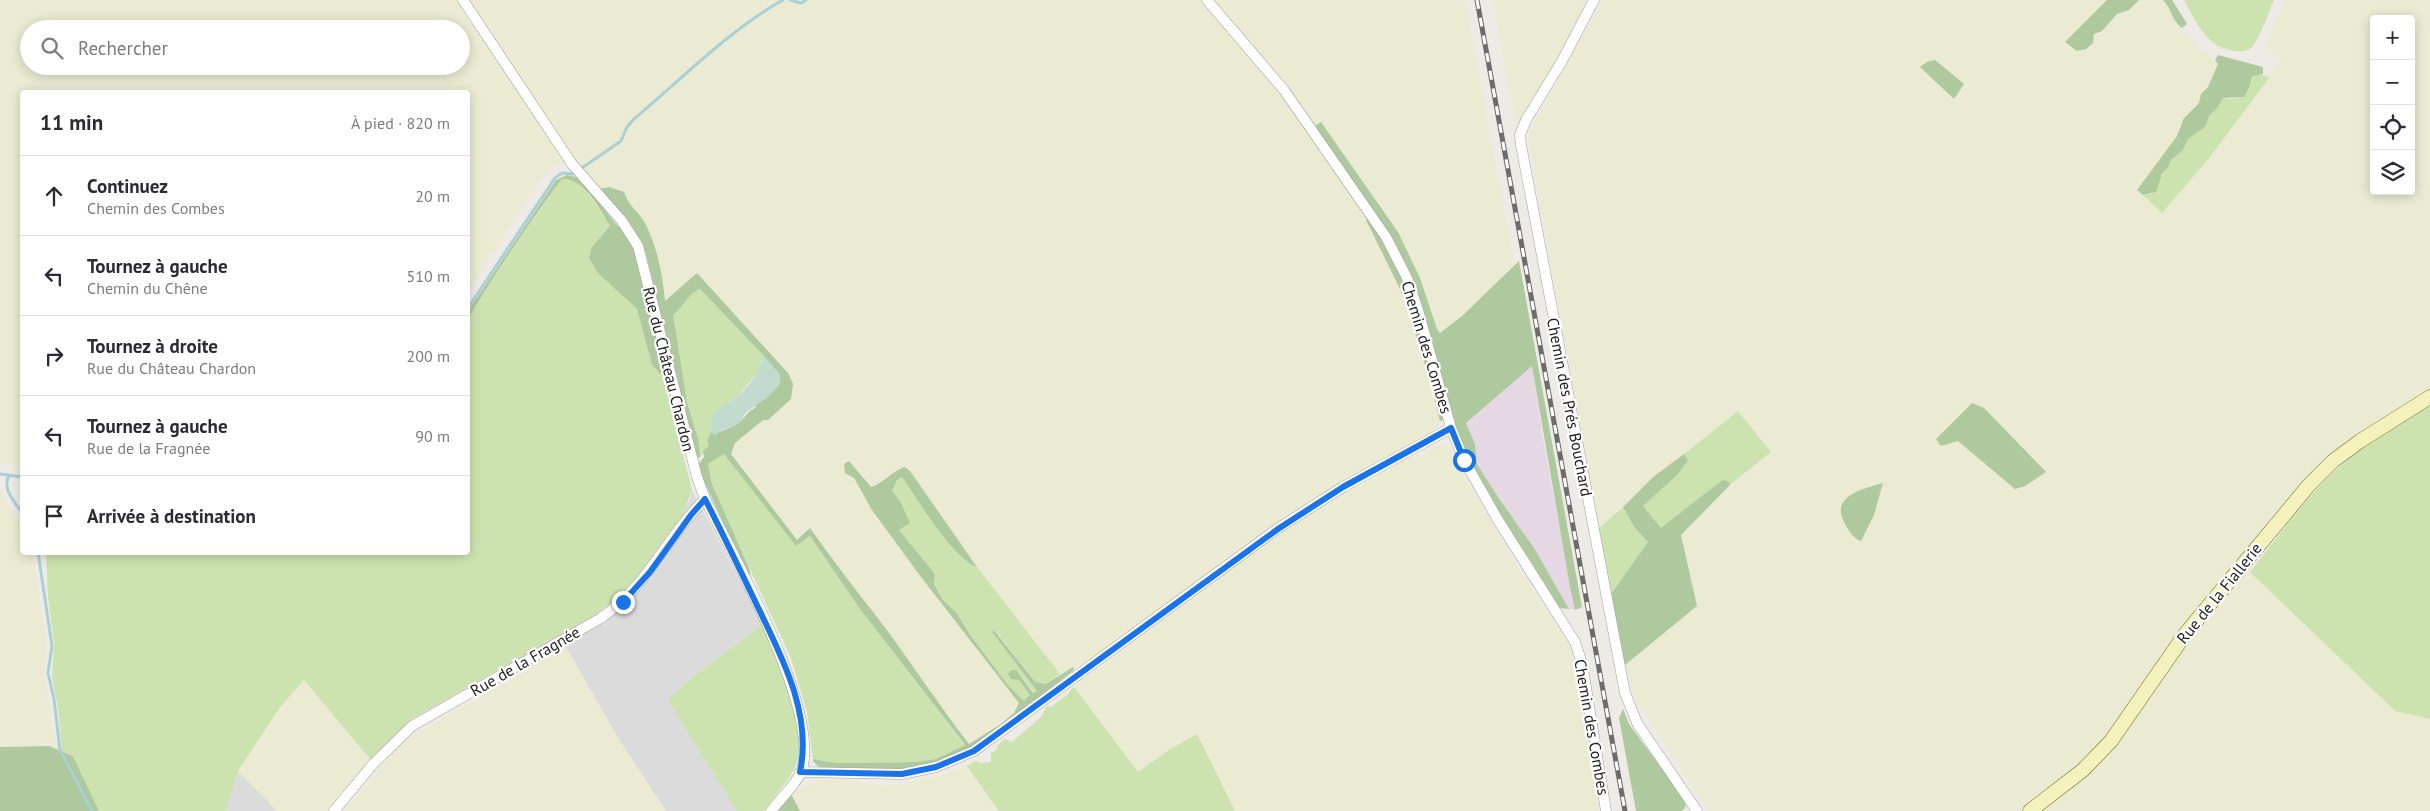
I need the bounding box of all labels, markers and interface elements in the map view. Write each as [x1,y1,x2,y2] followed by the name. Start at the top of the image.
[2370,15,2415,195] map controls
[2370,15,2415,60] button: +
[20,20,470,75] search box
[38,34,66,62] icon: search
[78,36,168,60] text: Rechercher
[2370,60,2415,105] button: −
[2370,105,2415,150] button: locate
[40,109,103,136] text: 11 min
[351,113,450,133] text: À pied · 820 m
[2370,150,2415,195] button: layers
[87,174,168,198] text: Continuez
[40,182,68,210] icon: ahead
[415,186,450,206] text: 20 m
[87,198,225,218] text: Chemin des Combes
[87,254,228,278] text: Tournez à gauche
[40,262,68,290] icon: left
[407,266,450,286] text: 510 m
[87,278,208,298] text: Chemin du Chêne
[1397,278,1457,416] street label: Chemin des Combes
[639,285,699,453] street label: Rue du Château Chardon
[1543,316,1597,498] street label: Chemin des Prés Bouchard
[87,334,218,358] text: Tournez à droite
[40,342,68,370] icon: right
[407,346,450,366] text: 200 m
[87,358,256,378] text: Rue du Château Chardon
[87,414,228,438] text: Tournez à gauche
[40,422,68,450] icon: left
[415,426,450,446] text: 90 m
[87,438,210,458] text: Rue de la Fragnée
[1453,449,1476,472] route start
[40,502,68,530] icon: arrive
[87,504,256,528] text: Arrivée à destination
[2172,538,2266,648] street label: Rue de la Fiallerie
[612,591,635,614] route end
[467,621,583,701] street label: Rue de la Fragnée
[1570,657,1614,797] street label: Chemin des Combes

